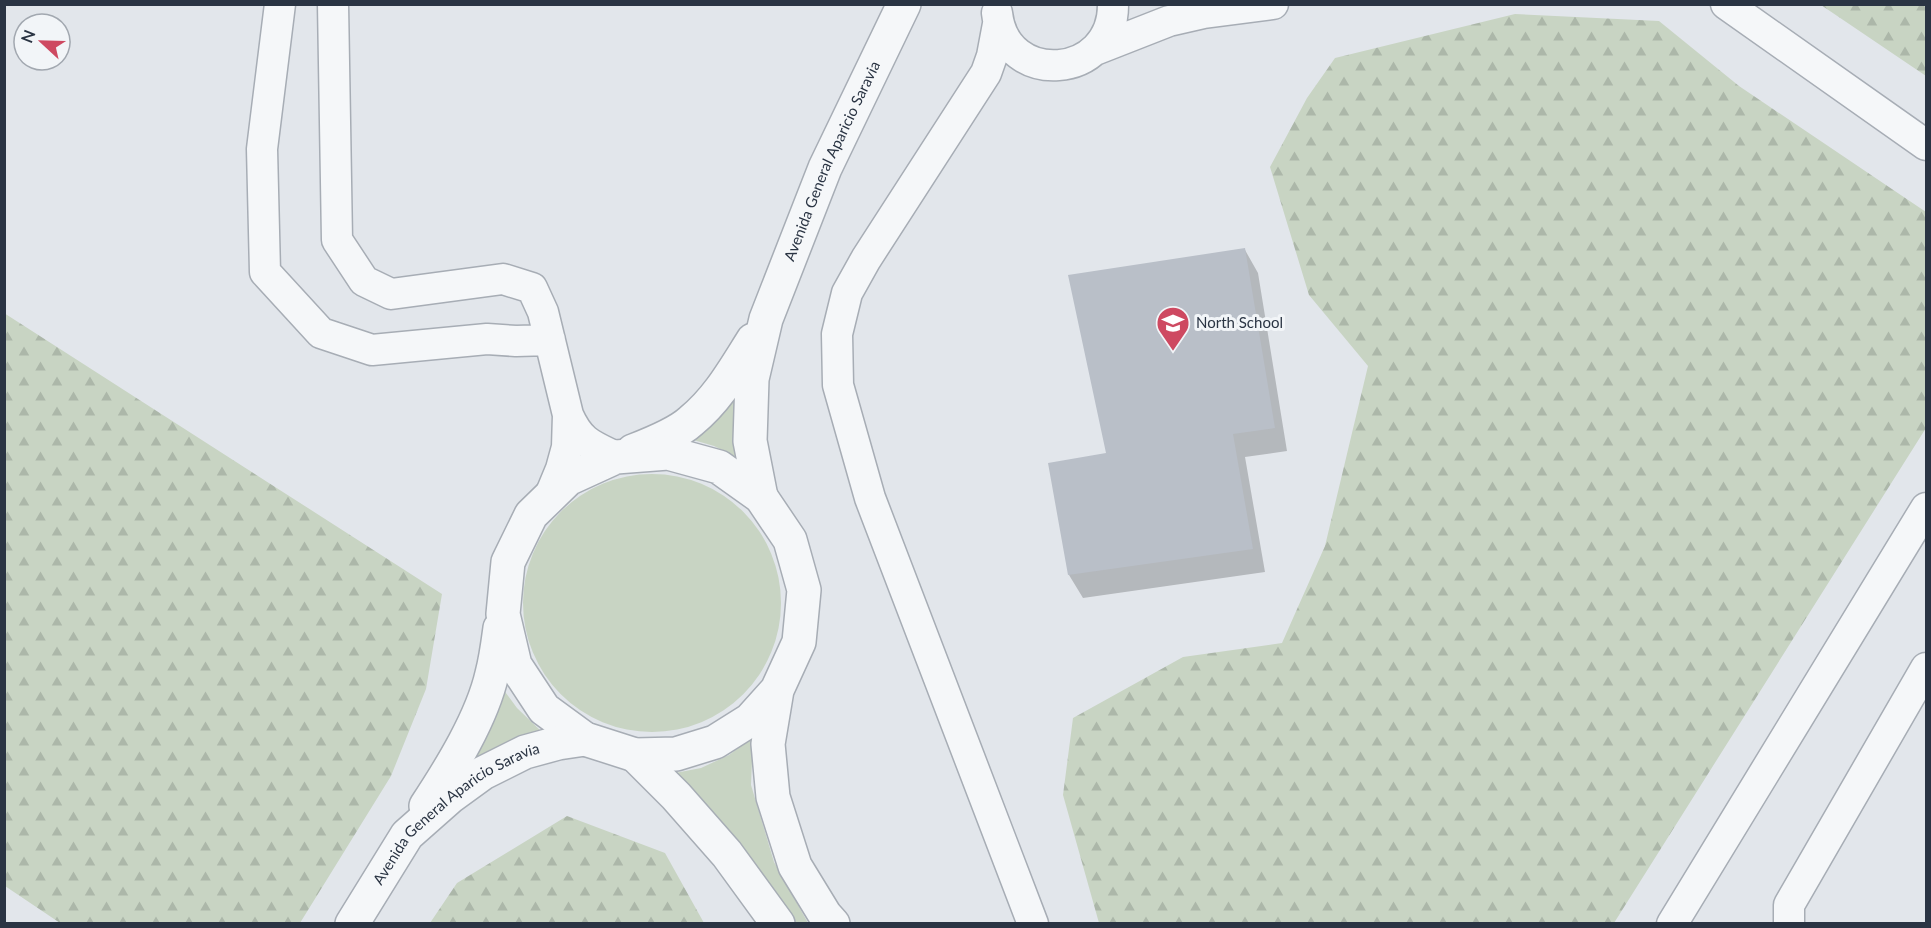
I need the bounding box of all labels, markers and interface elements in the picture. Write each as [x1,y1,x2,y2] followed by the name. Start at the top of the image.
[12,12,72,72] north arrow
[17,27,39,45] text: N
[780,58,883,263] street label: Avenida General Aparicio Saravia
[1155,305,1191,352] school or university icon: North School
[1196,313,1283,331] place label: North School
[369,739,541,888] street label: Avenida General Aparicio Saravia

